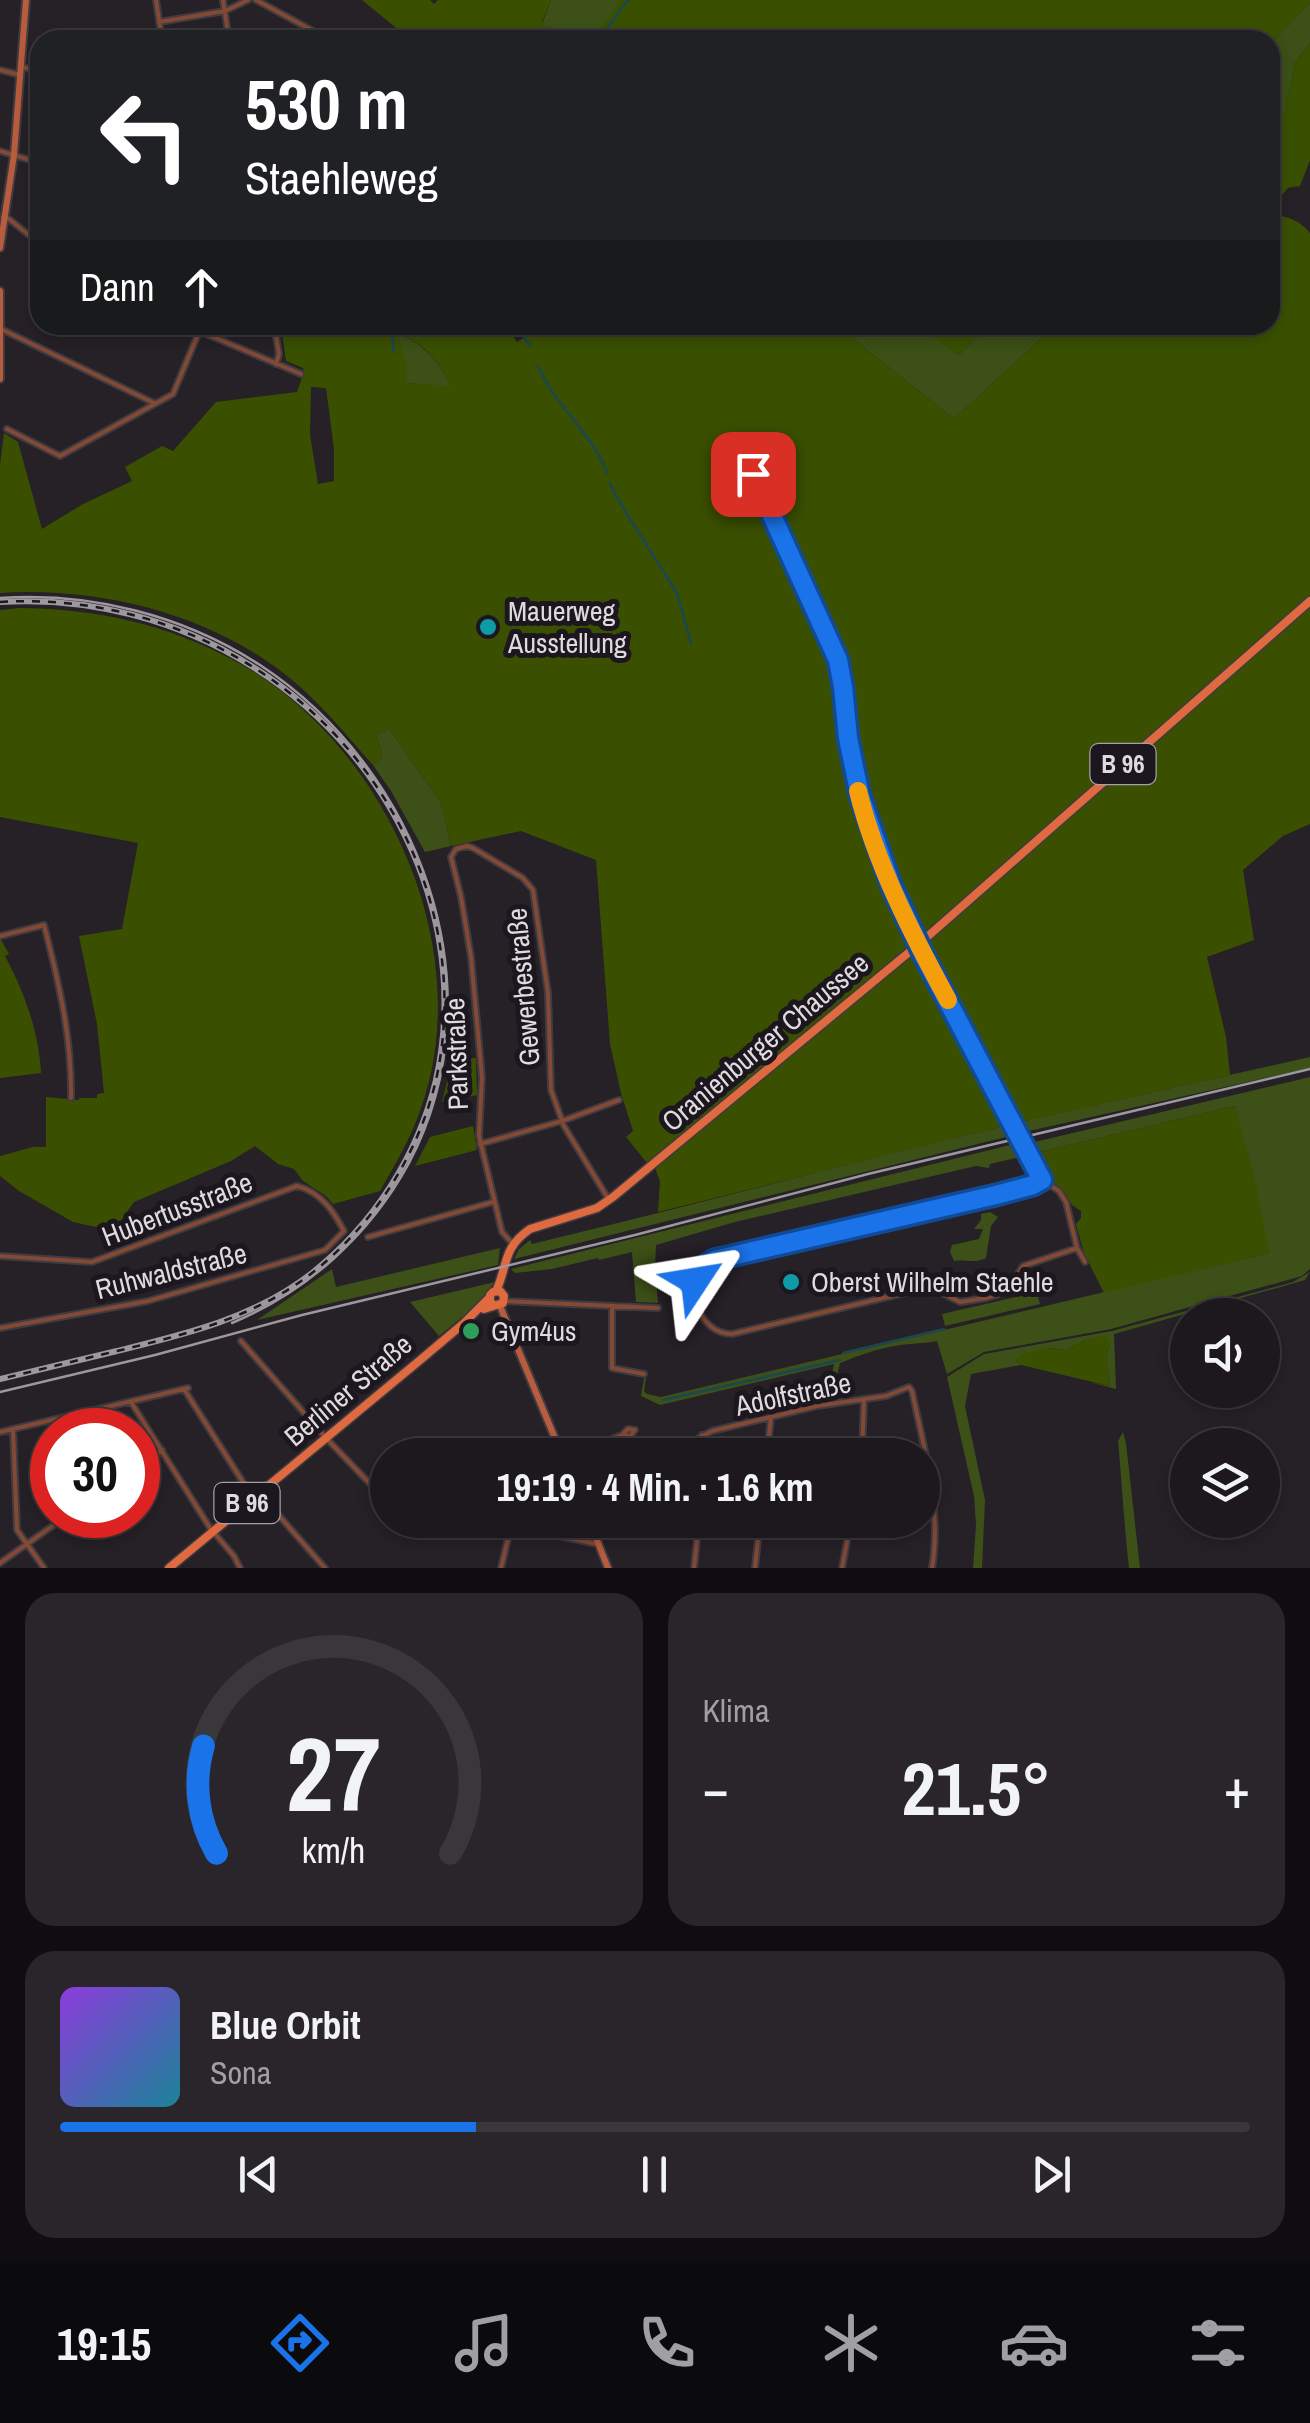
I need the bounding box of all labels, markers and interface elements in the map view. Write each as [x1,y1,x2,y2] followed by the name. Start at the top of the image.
[245,57,408,151] text: 530 m
[80,70,210,200] icon: left
[245,147,438,208] text: Staehleweg
[174,260,229,315] icon: ahead
[80,262,154,313] text: Dann
[711,432,796,517] pin
[726,447,781,502] icon: arrive
[507,592,627,662] place label: Mauerweg Ausstellung
[477,616,499,638] marker: Mauerweg Ausstellung
[1090,744,1156,784] road number: B 96
[497,907,549,1067] street label: Gewerbestraße
[654,944,876,1140] street label: Oranienburger Chaussee
[435,997,477,1111] street label: Parkstraße
[96,1163,258,1255] street label: Hubertusstraße
[643,1229,747,1333] position arrow
[91,1234,251,1308] street label: Ruhwaldstraße
[811,1263,1053,1301] place label: Oberst Wilhelm Staehle
[780,1271,802,1293] marker: Oberst Wilhelm Staehle
[1170,1298,1280,1538] map controls
[1170,1298,1280,1408] button: sound
[491,1312,576,1350] place label: Gym4us
[460,1320,482,1342] marker: Gym4us
[276,1325,420,1455] street label: Berliner Straße
[731,1363,854,1425] street label: Adolfstraße
[30,1408,160,1538] speed limit sign: 30
[1170,1428,1280,1538] button: layers
[497,1462,814,1513] text: 19:19 · 4 Min. · 1.6 km
[214,1483,280,1523] road number: B 96
[703,1689,770,1732] text: Klima
[286,1703,381,1843] text: 27
[901,1737,1051,1838] text: 21.5°
[703,1751,729,1825] text: −
[1224,1751,1250,1825] text: +
[302,1826,366,1874] text: km/h
[210,2000,361,2051] text: Blue Orbit
[210,2051,271,2094] text: Sona
[231,2147,286,2202] icon: previous
[627,2147,682,2202] icon: pause
[1024,2147,1079,2202] icon: next
[265,2308,335,2378] icon: directions
[449,2308,519,2378] icon: music
[632,2308,702,2378] icon: phone
[816,2308,886,2378] icon: climate
[999,2308,1069,2378] icon: car
[1183,2308,1253,2378] icon: filters
[57,2313,151,2374] text: 19:15

